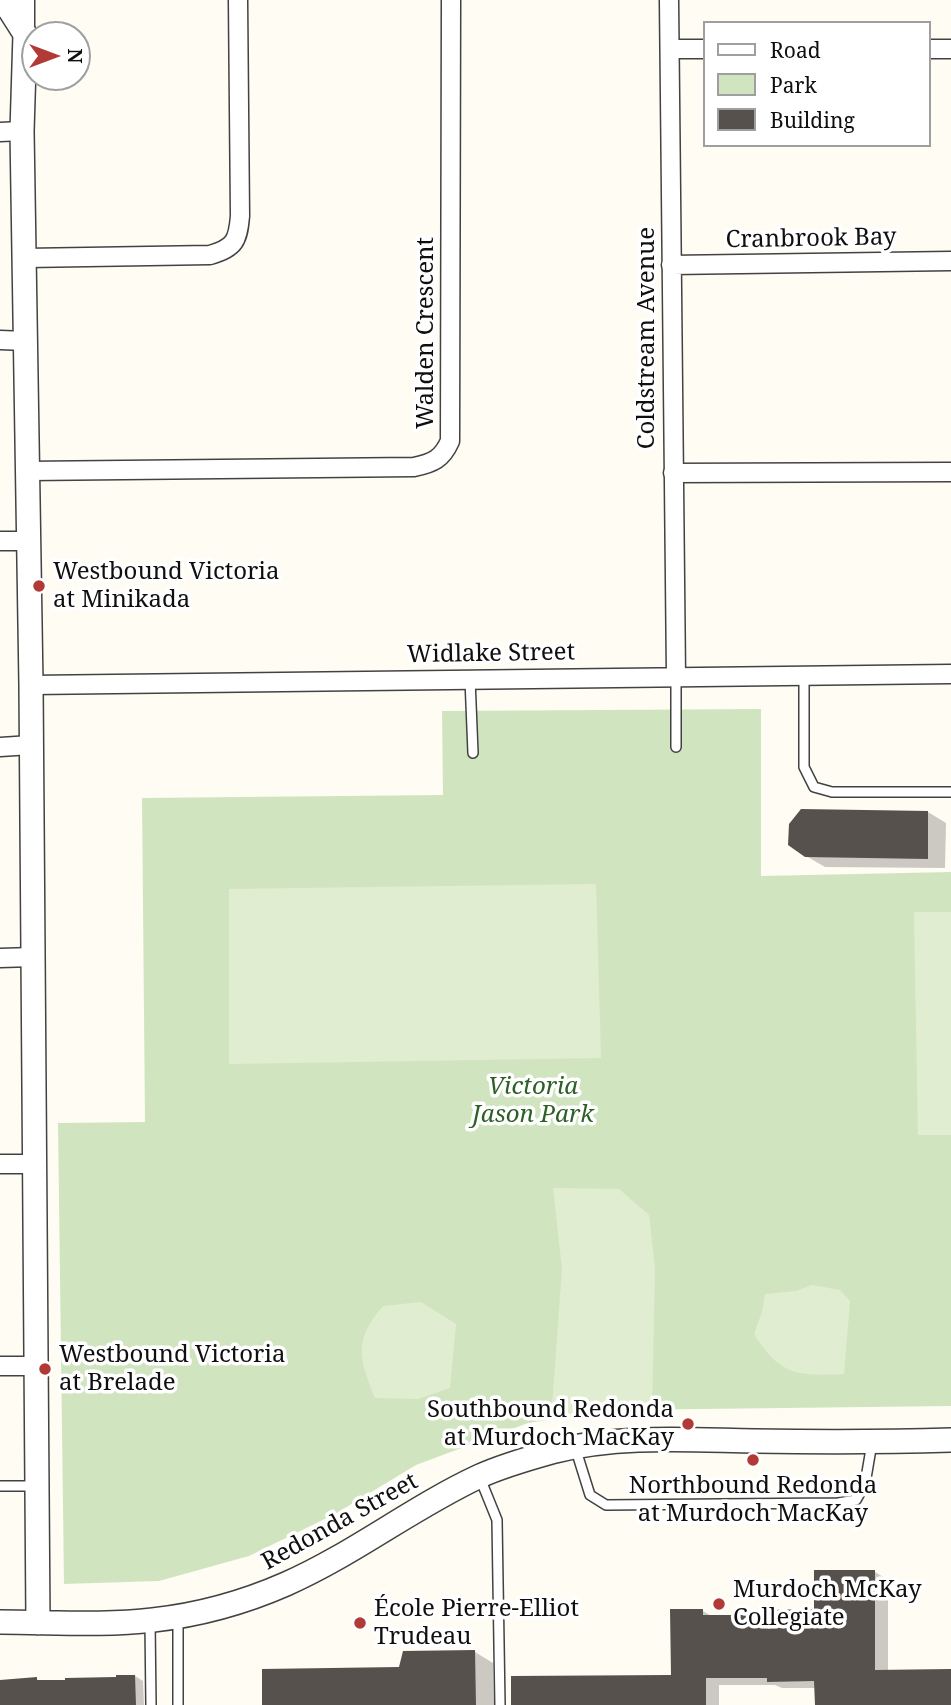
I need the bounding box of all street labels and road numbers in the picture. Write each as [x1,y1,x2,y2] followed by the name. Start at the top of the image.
[725,223,897,255] street label: Cranbrook Bay
[633,227,661,449] street label: Coldstream Avenue
[412,237,440,429] street label: Walden Crescent
[407,638,575,670] street label: Widlake Street
[257,1467,423,1577] street label: Redonda Street

